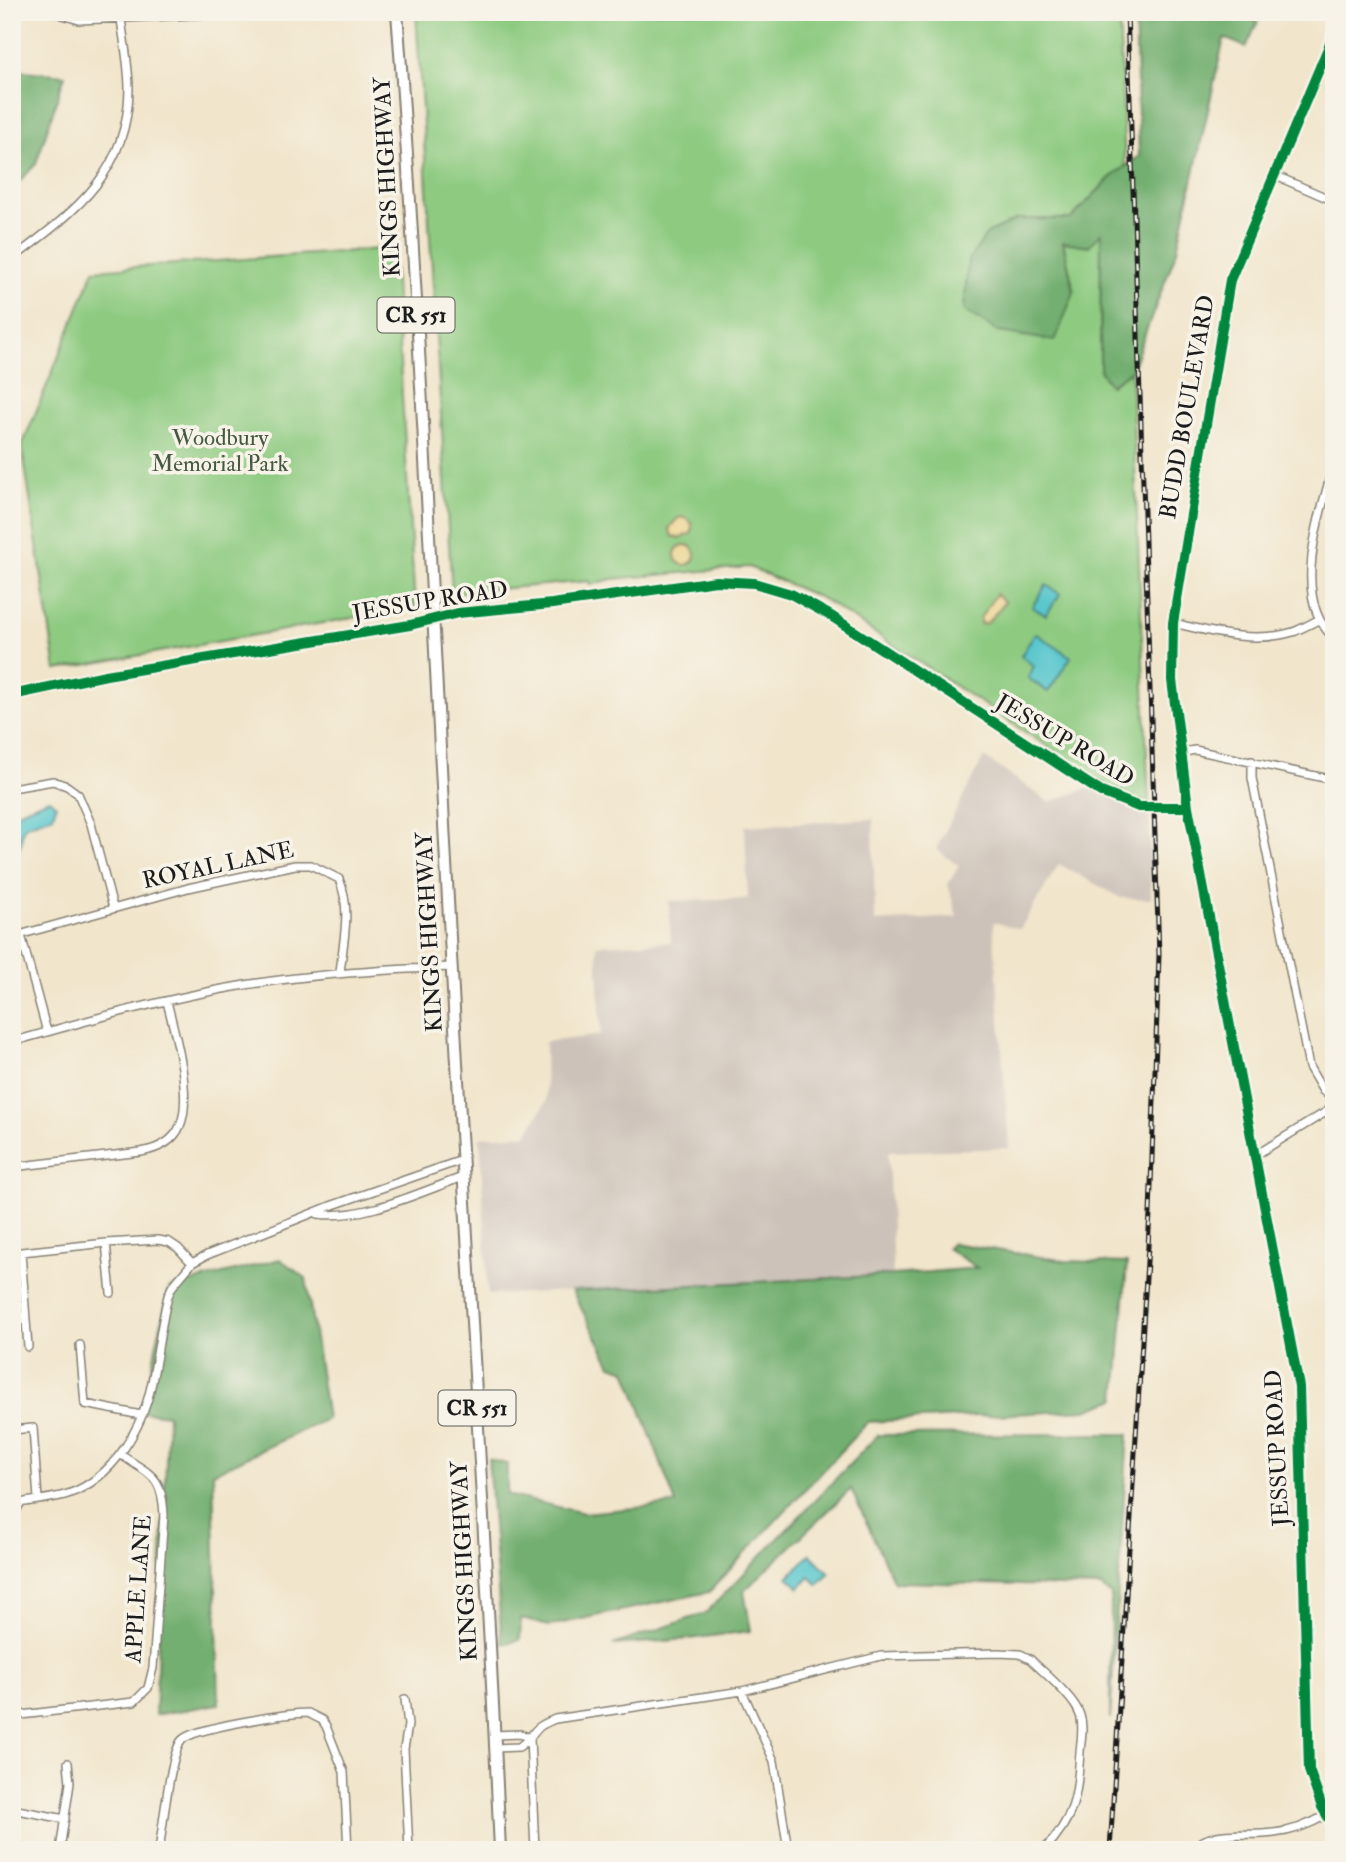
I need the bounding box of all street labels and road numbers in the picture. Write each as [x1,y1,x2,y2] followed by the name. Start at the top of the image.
[367,75,407,278] street label: KINGS HIGHWAY
[1153,293,1221,521] street label: BUDD BOULEVARD
[378,298,454,332] road number: CR 551
[349,574,510,628] street label: JESSUP ROAD
[989,687,1140,793] street label: JESSUP ROAD
[409,830,449,1033] street label: KINGS HIGHWAY
[140,835,296,895] street label: ROYAL LANE
[1258,1369,1296,1528] street label: JESSUP ROAD
[438,1390,516,1426] road number: CR 551
[444,1459,484,1662] street label: KINGS HIGHWAY
[118,1514,158,1665] street label: APPLE LANE

